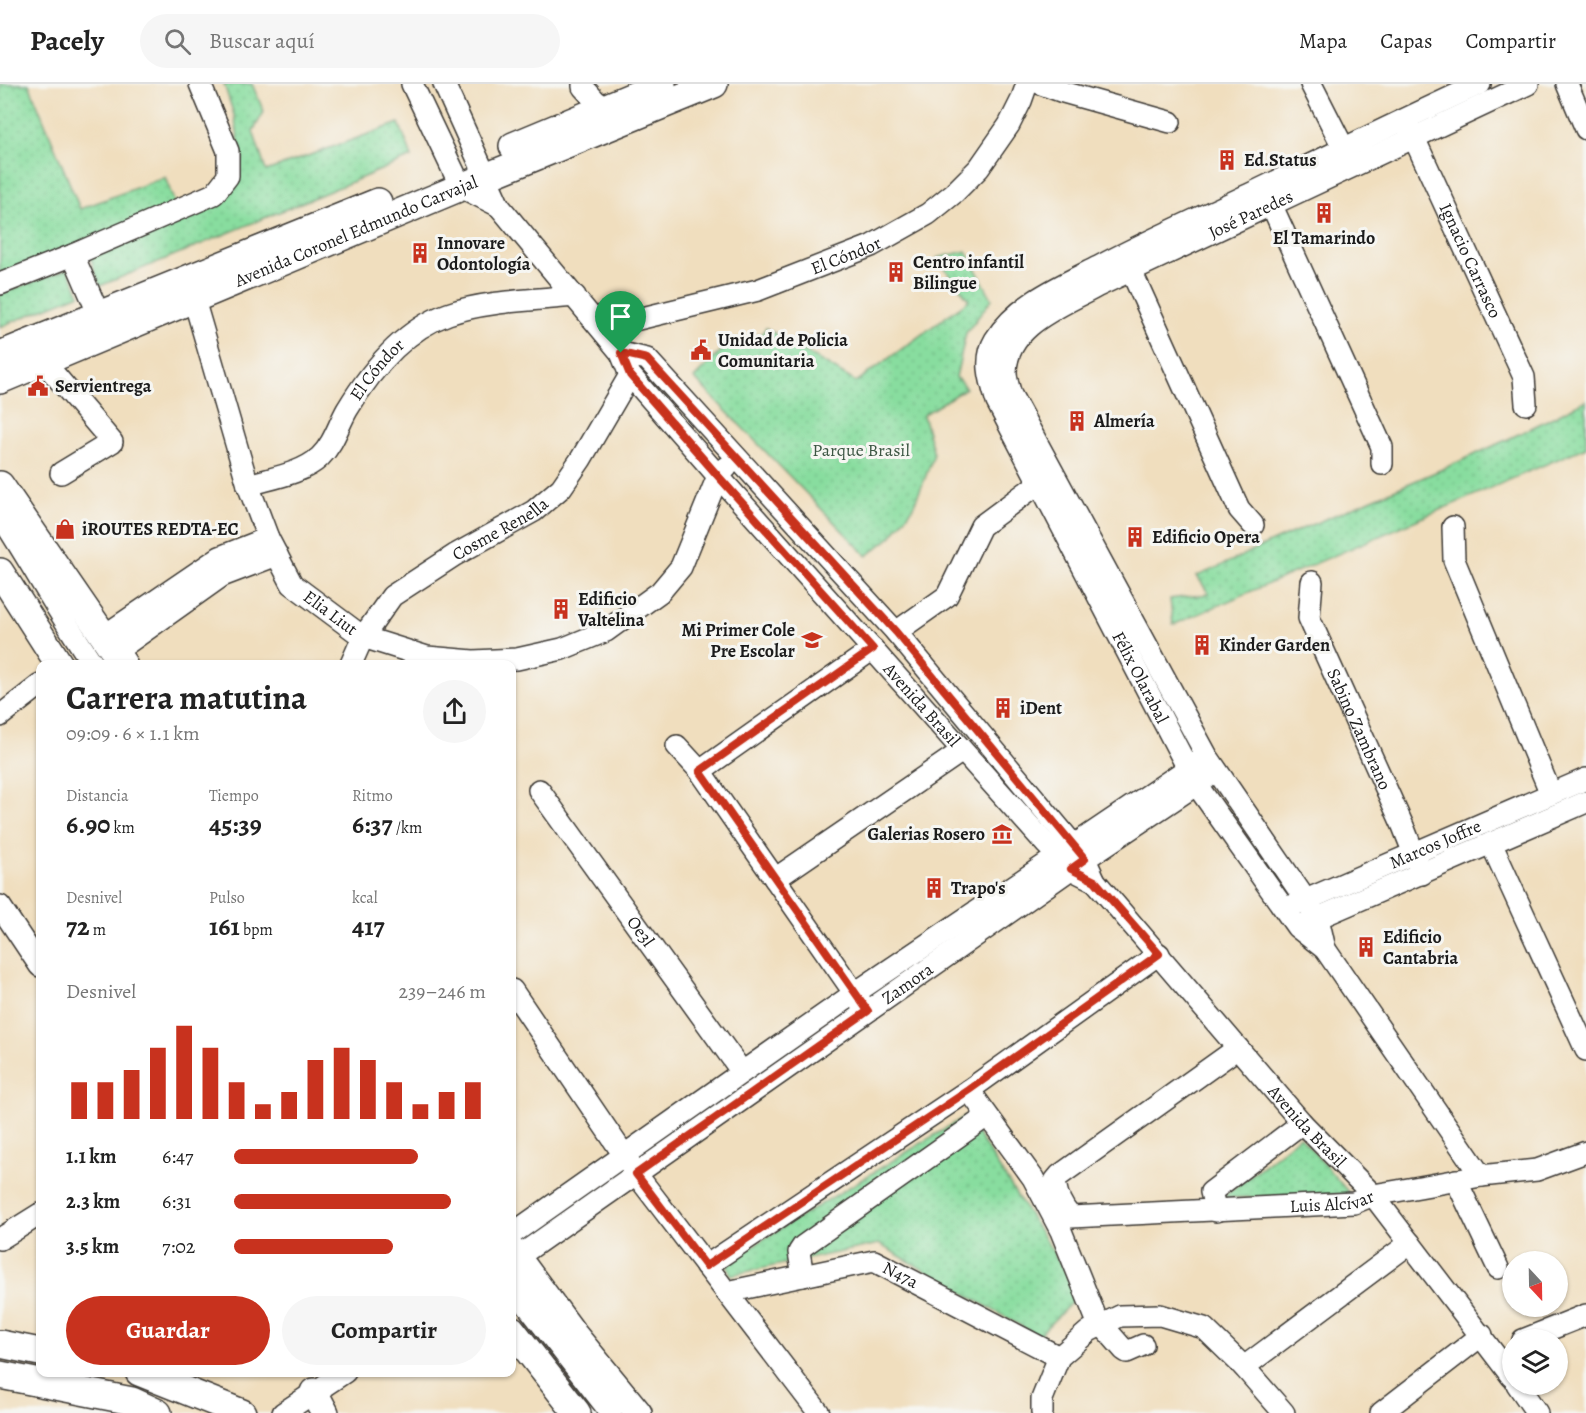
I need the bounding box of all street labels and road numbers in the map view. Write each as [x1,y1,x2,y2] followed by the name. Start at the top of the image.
[230,169,482,293] street label: Avenida Coronel Edmundo Carvajal
[1205,184,1297,244] street label: José Paredes
[1434,199,1507,322] street label: Ignacio Carrasco
[807,231,886,280] street label: El Cóndor
[344,333,409,405] street label: El Cóndor
[448,491,554,566] street label: Cosme Renella
[299,585,363,641] street label: Elia Liut
[1107,627,1175,728] street label: Félix Olarabal
[877,657,966,752] street label: Avenida Brasil
[1321,664,1397,794] street label: Sabino Zambrano
[1386,814,1485,875] street label: Marcos Joffre
[621,911,660,952] street label: Oe3l
[877,957,938,1010] street label: Zamora
[1262,1079,1352,1173] street label: Avenida Brasil
[1289,1184,1378,1218] street label: Luis Alcívar
[878,1256,923,1294] street label: N47a

